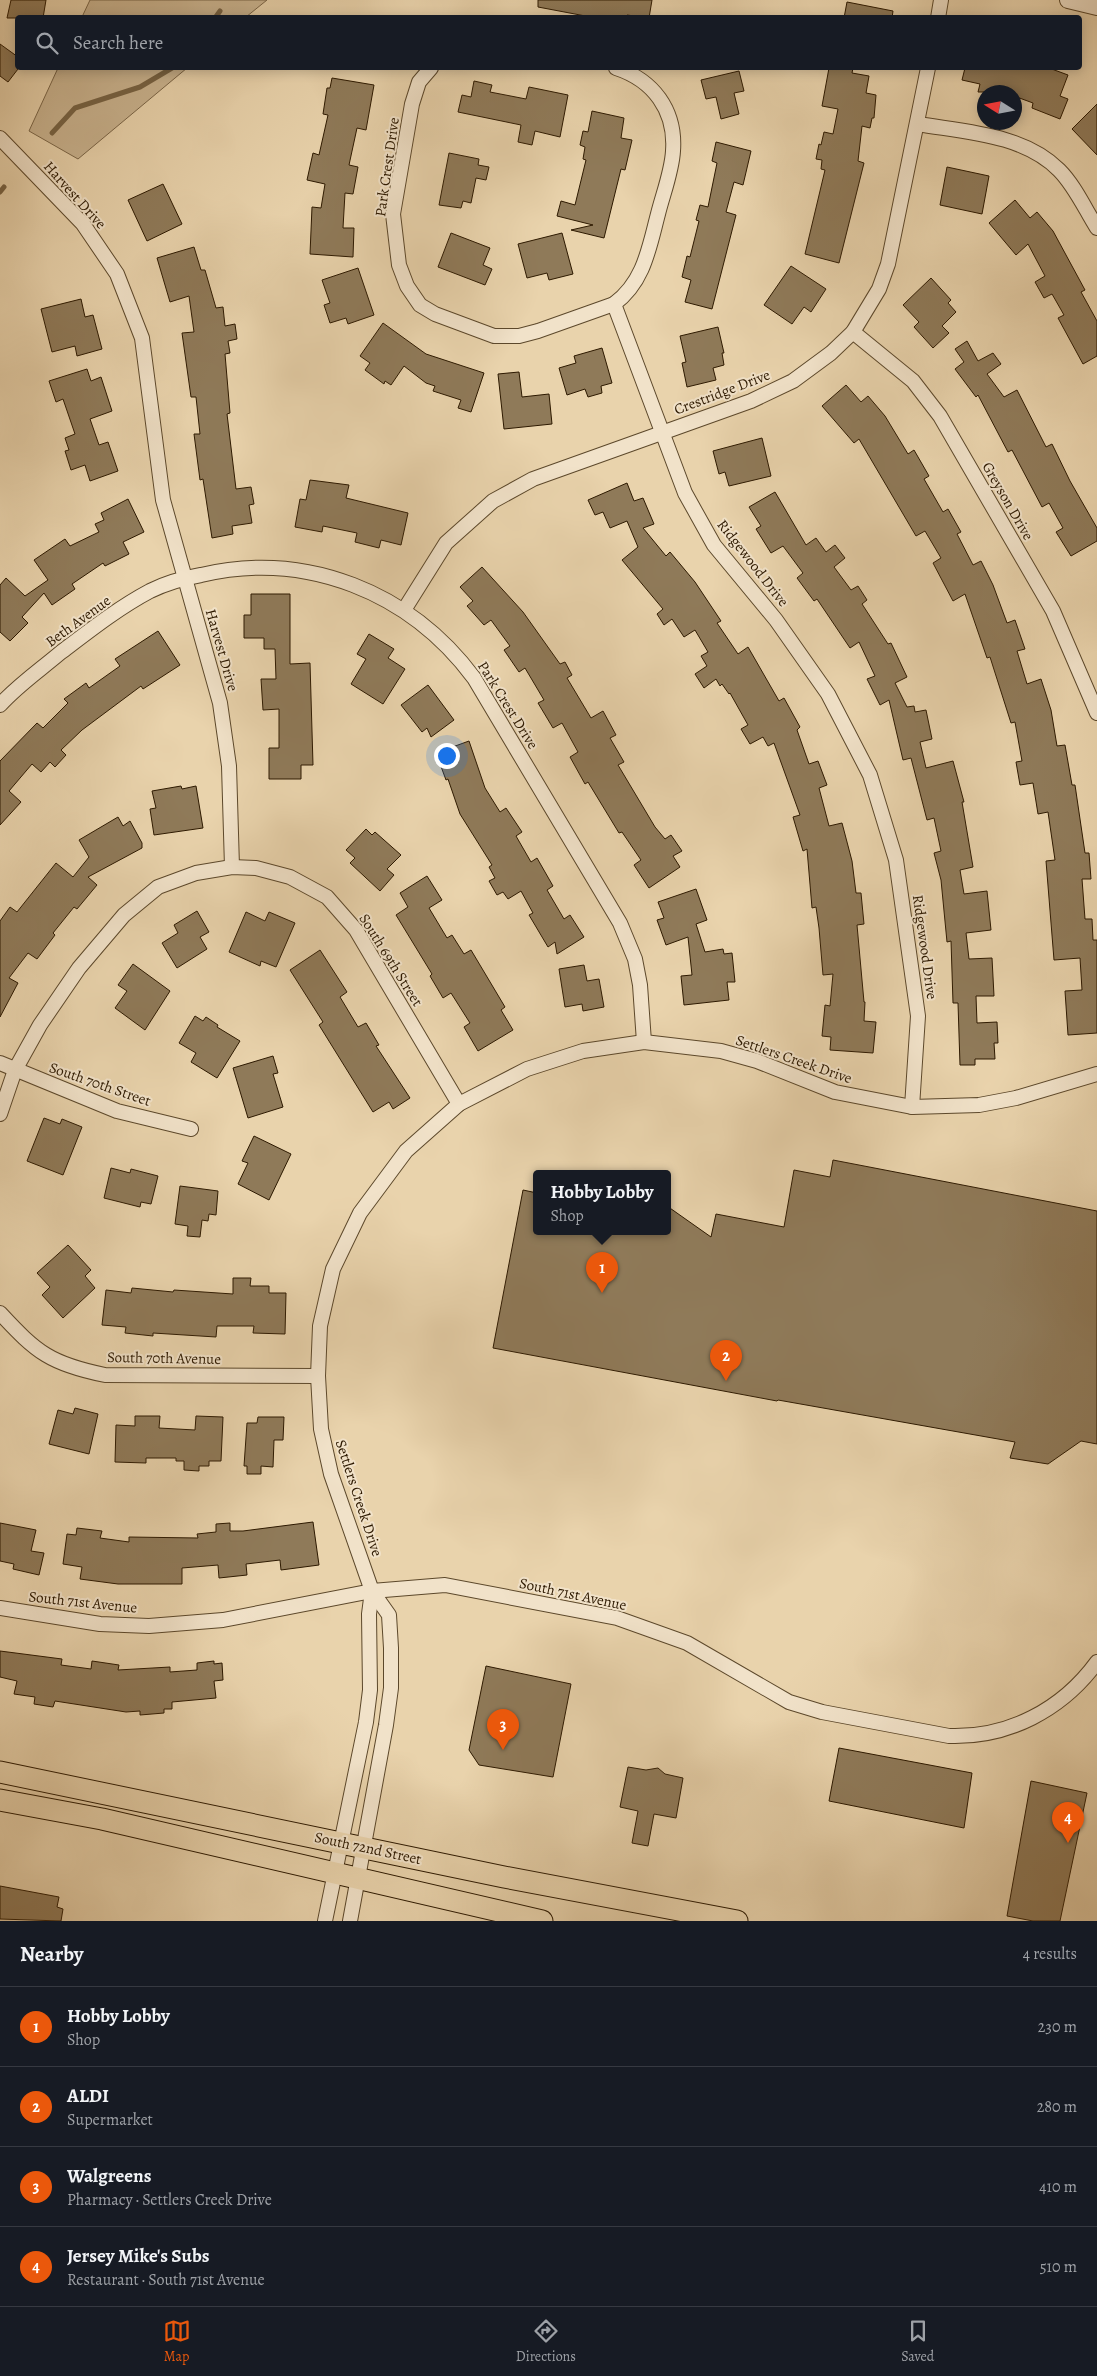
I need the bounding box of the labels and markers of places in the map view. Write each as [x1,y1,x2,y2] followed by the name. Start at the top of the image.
[586,1252,618,1293] pin: 1
[710,1340,742,1381] pin: 2
[487,1709,519,1750] pin: 3
[1052,1802,1084,1843] pin: 4

